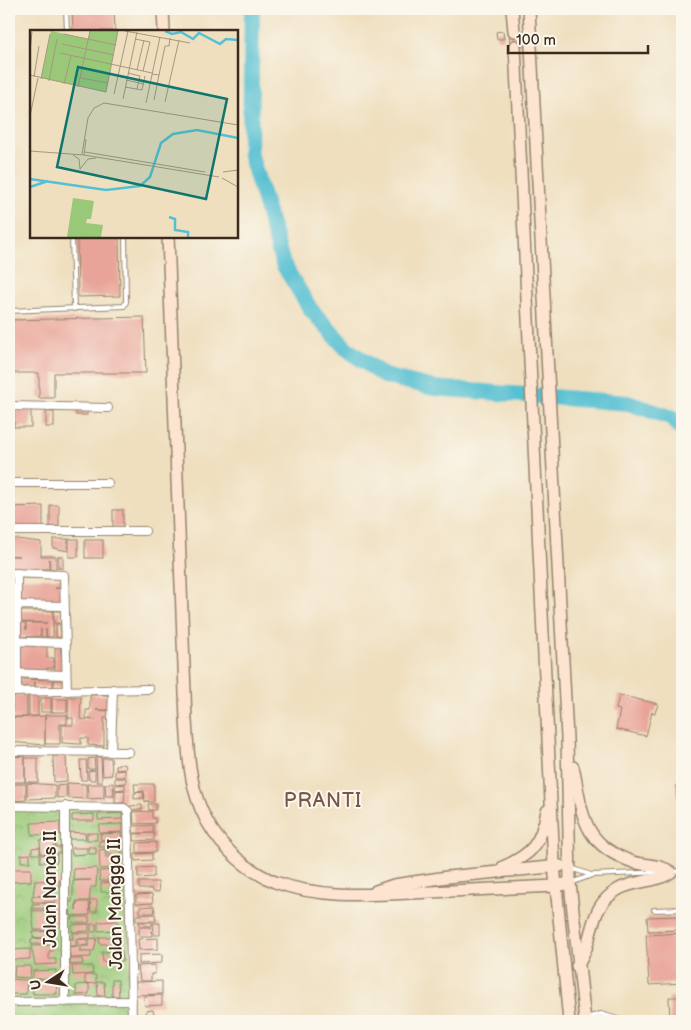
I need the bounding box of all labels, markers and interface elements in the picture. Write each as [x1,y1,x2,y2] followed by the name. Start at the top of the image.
[508,22,648,54] scale bar
[30,30,238,238] inset map
[516,31,556,50] text: 100 m
[284,789,362,813] district label: PRANTI
[40,830,61,948] street label: Jalan Nanas II
[104,838,127,970] street label: Jalan Mangga II
[22,958,72,1008] north arrow
[26,978,45,991] text: U

